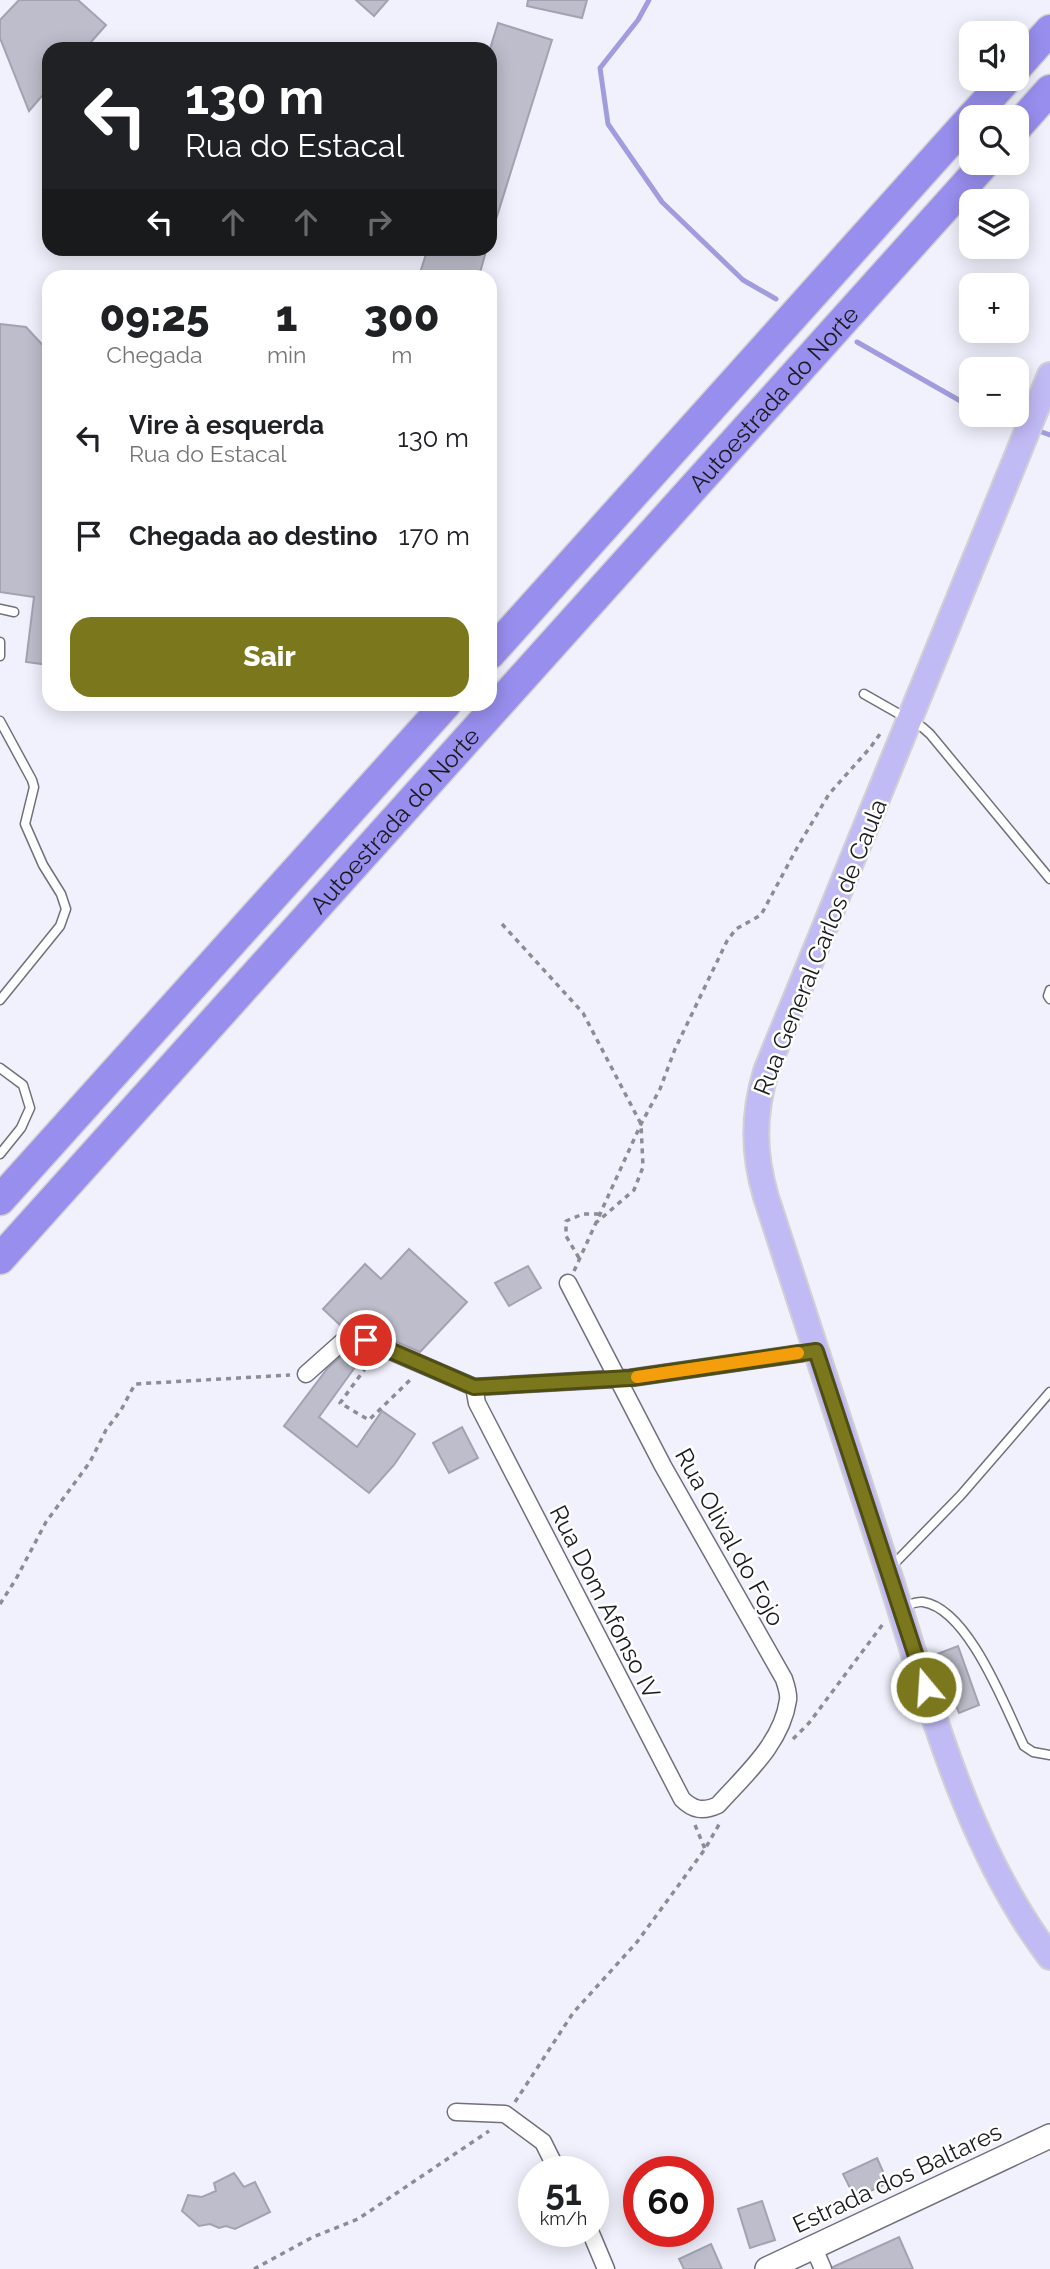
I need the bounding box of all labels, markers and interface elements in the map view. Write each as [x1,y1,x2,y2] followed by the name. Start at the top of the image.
[959,21,1029,427] map controls
[959,21,1029,91] button: sound
[185,68,324,125] text: 130 m
[70,70,161,161] icon: left
[959,105,1029,175] button: search
[185,127,404,164] text: Rua do Estacal
[959,189,1029,259] button: layers
[141,203,179,241] icon: left
[214,203,252,241] icon: ahead
[287,203,325,241] icon: ahead
[360,203,398,241] icon: right
[959,273,1029,343] button: +
[100,292,209,341] text: 09:25
[276,292,298,341] text: 1
[364,292,439,341] text: 300
[682,300,864,497] street label: Autoestrada do Norte
[106,341,203,368] text: Chegada
[267,341,306,368] text: min
[391,341,412,368] text: m
[959,357,1029,427] button: −
[129,410,324,440] text: Vire à esquerda
[70,419,108,457] icon: left
[398,423,469,453] text: 130 m
[129,440,287,467] text: Rua do Estacal
[70,517,108,555] icon: arrive
[129,521,378,551] text: Chegada ao destino
[399,521,470,551] text: 170 m
[70,617,469,697] button: Sair
[303,721,485,919] street label: Autoestrada do Norte
[747,795,893,1099] street label: Rua General Carlos de Caula
[336,1310,396,1370] pin
[347,1321,385,1359] icon: arrive
[669,1443,791,1631] street label: Rua Olival do Fojo
[544,1500,666,1704] street label: Rua Dom Afonso IV
[889,1650,963,1724] position arrow
[788,2117,1006,2239] street label: Estrada dos Baltares
[623,2156,714,2247] speed limit sign: 60
[545,2172,582,2213] text: 51
[540,2208,587,2229] text: km/h

